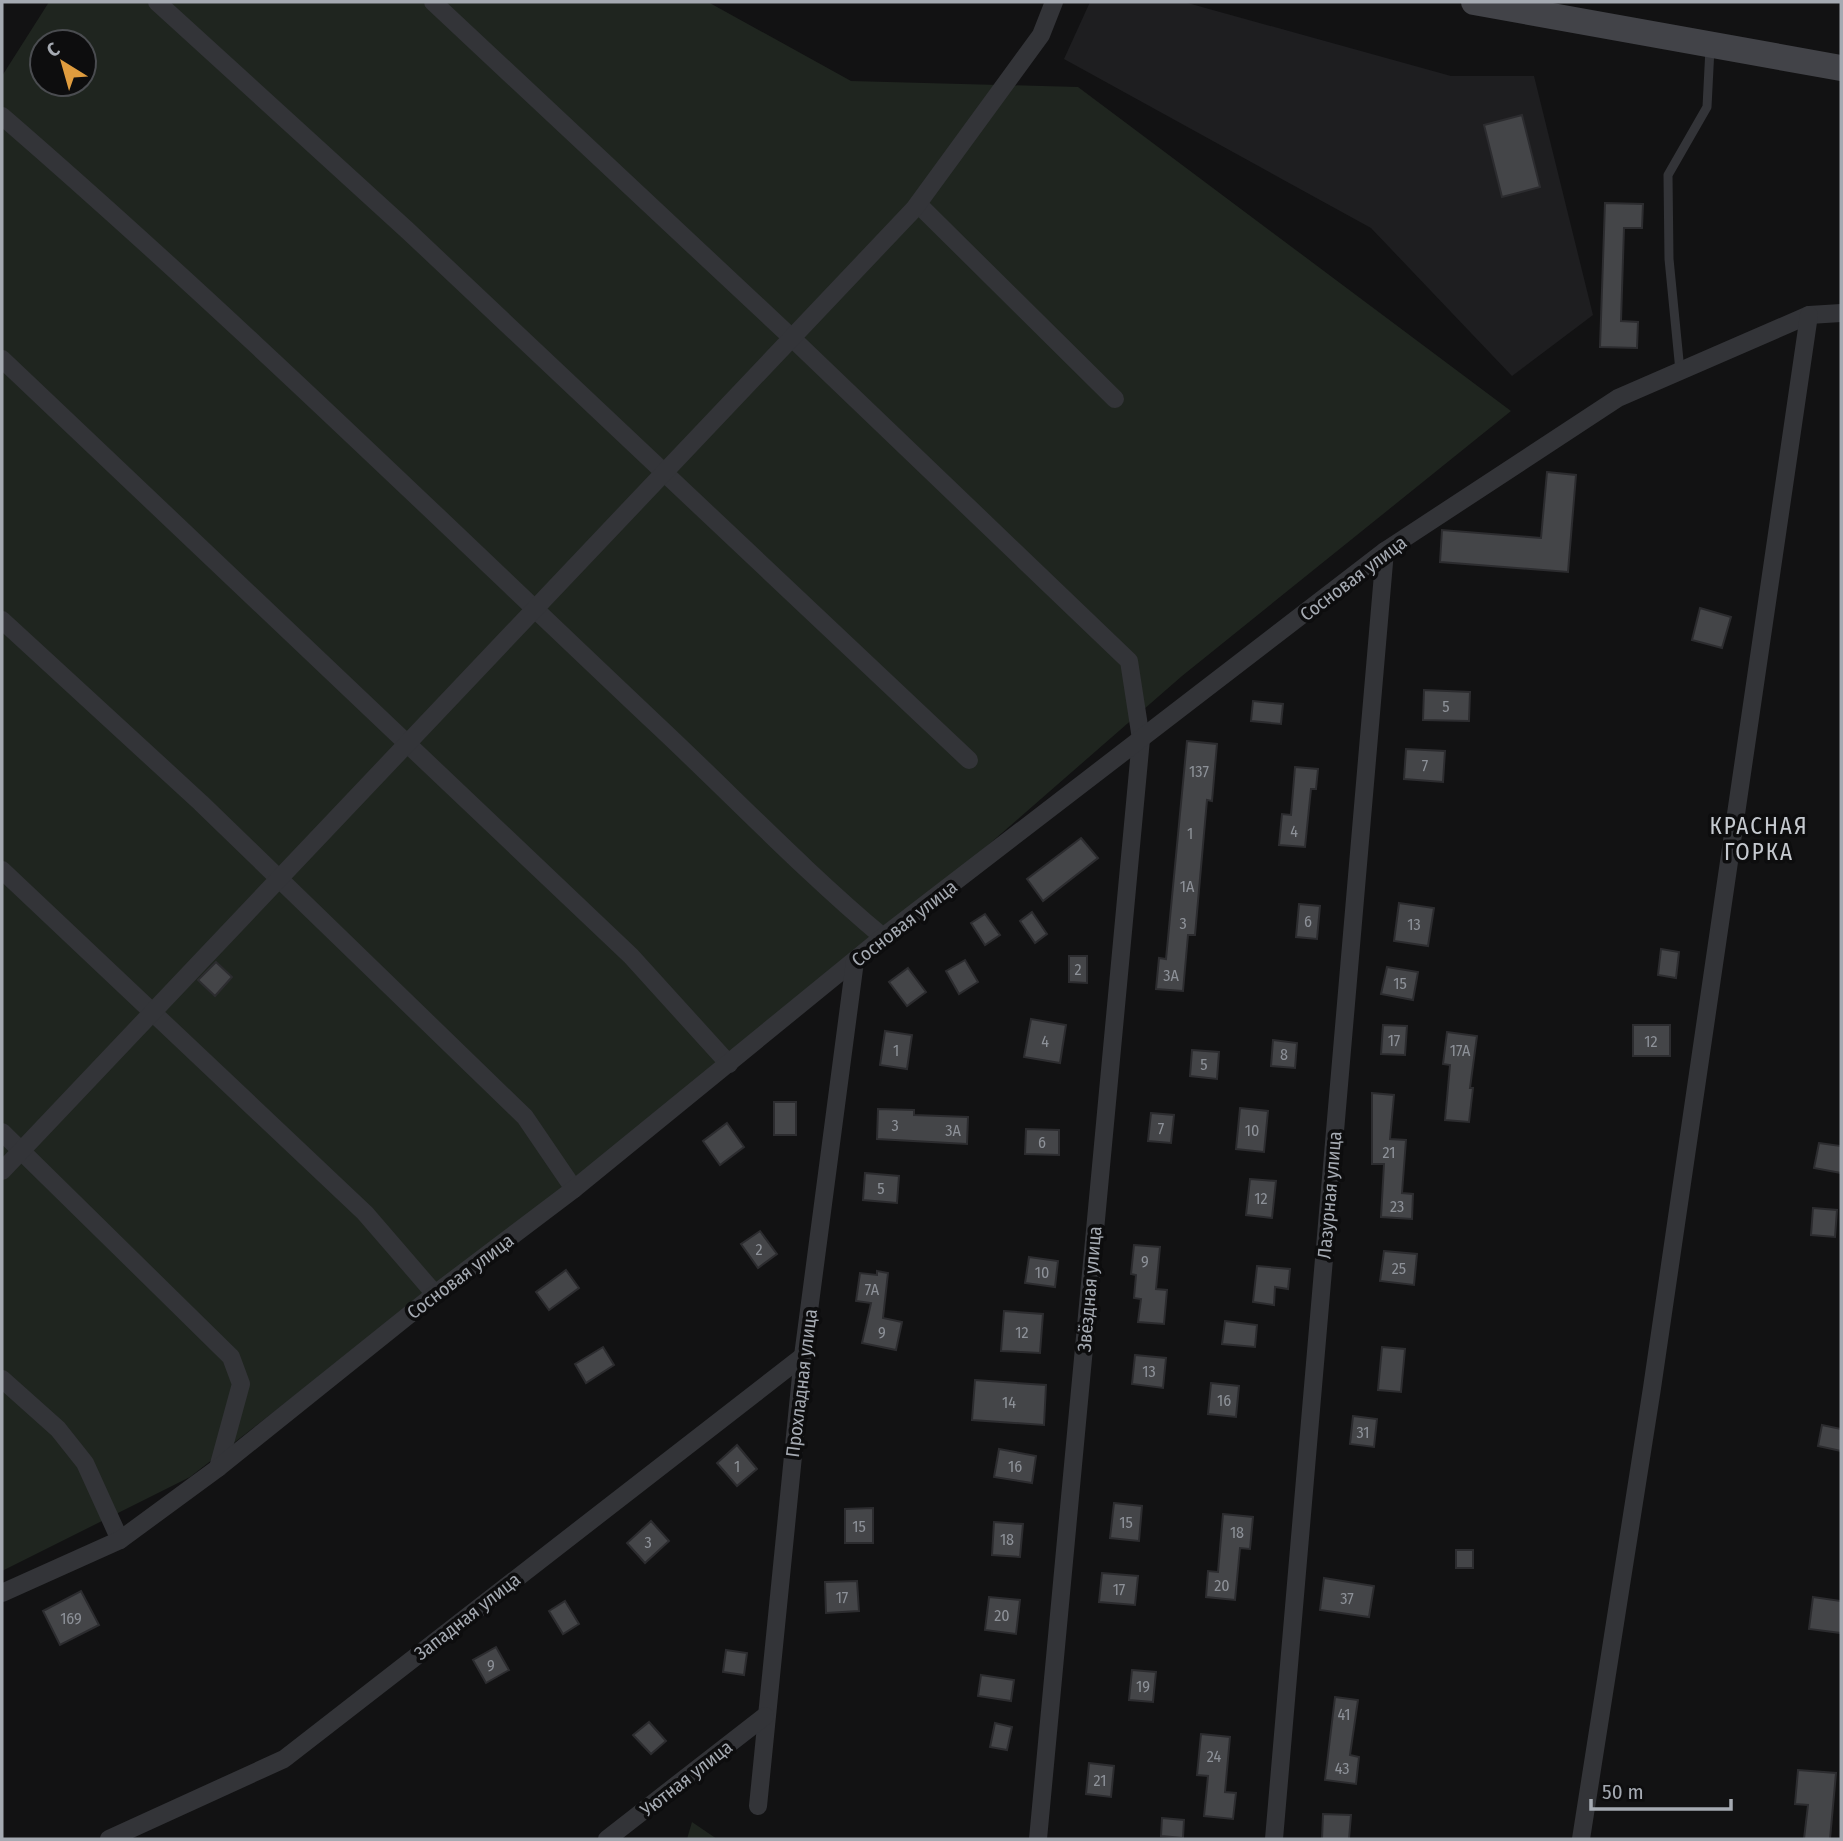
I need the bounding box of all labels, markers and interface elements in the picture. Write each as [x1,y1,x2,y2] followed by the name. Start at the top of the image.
[28,28,98,98] north arrow
[42,38,64,62] text: С
[1295,531,1411,626] street label: Сосновая улица
[1442,697,1450,716] house number: 5
[1422,756,1429,775] house number: 7
[1189,762,1209,781] house number: 137
[1709,812,1809,866] district label: КРАСНАЯ ГОРКА
[1290,822,1298,841] house number: 4
[1187,824,1193,843] house number: 1
[847,875,962,972] street label: Сосновая улица
[1180,877,1195,896] house number: 1А
[1304,912,1312,931] house number: 6
[1179,914,1187,933] house number: 3
[1407,915,1421,934] house number: 13
[1074,960,1082,979] house number: 2
[1163,966,1179,985] house number: 3А
[1393,974,1407,993] house number: 15
[1388,1031,1401,1050] house number: 17
[1041,1032,1049,1051] house number: 4
[1644,1032,1658,1051] house number: 12
[893,1041,899,1060] house number: 1
[1450,1041,1471,1060] house number: 17А
[1280,1045,1288,1064] house number: 8
[1200,1055,1208,1074] house number: 5
[891,1116,899,1135] house number: 3
[1158,1119,1165,1138] house number: 7
[945,1121,961,1140] house number: 3А
[1245,1121,1259,1140] house number: 10
[1312,1130,1347,1260] street label: Лазурная улица
[1038,1133,1046,1152] house number: 6
[1383,1143,1395,1162] house number: 21
[877,1179,885,1198] house number: 5
[1254,1189,1268,1208] house number: 12
[1390,1197,1404,1216] house number: 23
[1073,1225,1106,1353] street label: Звёздная улица
[402,1229,518,1324] street label: Сосновая улица
[755,1240,763,1259] house number: 2
[1141,1252,1149,1271] house number: 9
[1392,1259,1406,1278] house number: 25
[1035,1263,1049,1282] house number: 10
[865,1280,880,1299] house number: 7А
[781,1308,822,1459] street label: Прохладная улица
[878,1323,886,1342] house number: 9
[1015,1323,1029,1342] house number: 12
[1142,1362,1156,1381] house number: 13
[1217,1391,1231,1410] house number: 16
[1002,1393,1016,1412] house number: 14
[1356,1423,1370,1442] house number: 31
[734,1457,740,1476] house number: 1
[1008,1457,1022,1476] house number: 16
[1119,1513,1133,1532] house number: 15
[852,1517,866,1536] house number: 15
[1230,1523,1244,1542] house number: 18
[1000,1530,1014,1549] house number: 18
[644,1533,652,1552] house number: 3
[410,1568,525,1665] street label: Западная улица
[1214,1576,1230,1595] house number: 20
[1113,1580,1126,1599] house number: 17
[836,1588,849,1607] house number: 17
[1340,1589,1354,1608] house number: 37
[994,1606,1010,1625] house number: 20
[60,1609,82,1628] house number: 169
[487,1656,495,1675] house number: 9
[1136,1677,1150,1696] house number: 19
[1337,1705,1351,1724] house number: 41
[635,1735,737,1822] street label: Уютная улица
[1207,1747,1221,1766] house number: 24
[1335,1759,1349,1778] house number: 43
[1591,1768,1731,1812] scale bar
[1094,1771,1106,1790] house number: 21
[1602,1779,1644,1805] text: 50 m

